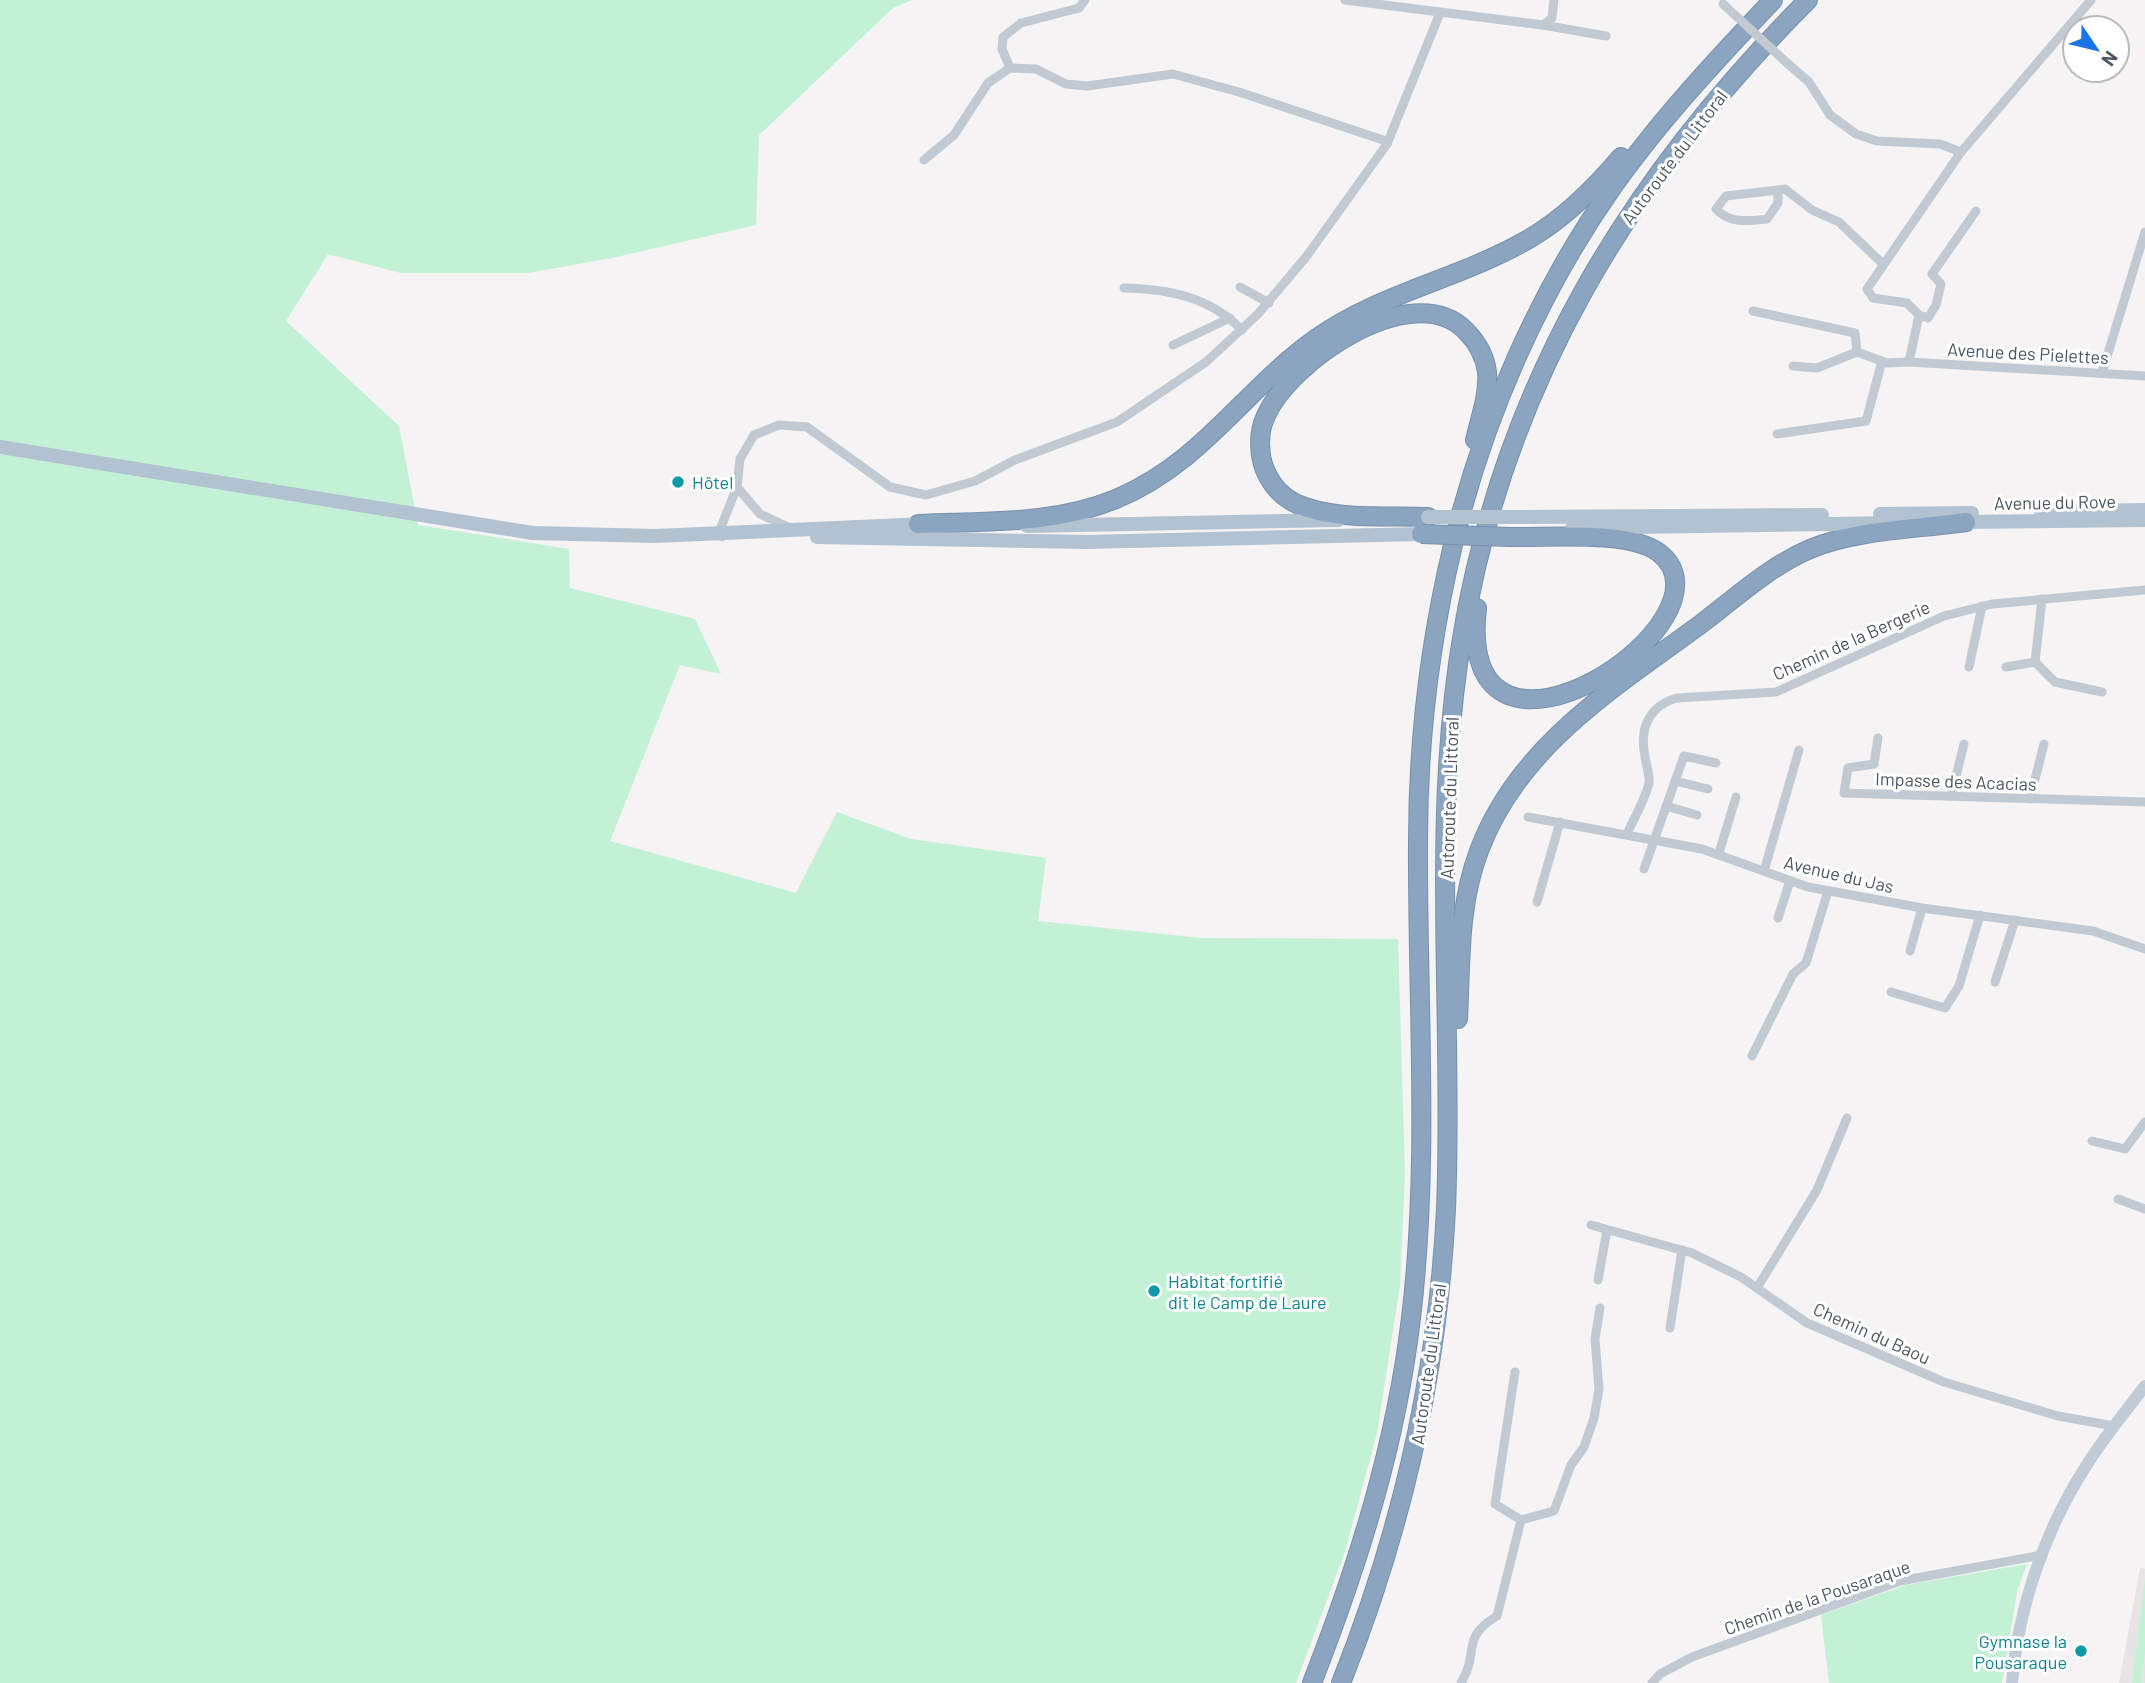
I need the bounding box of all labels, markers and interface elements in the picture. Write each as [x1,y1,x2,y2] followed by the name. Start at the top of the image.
[2061,14,2131,84] north arrow
[2097,47,2123,71] text: N
[1616,86,1732,228] street label: Autoroute du Littoral
[1947,338,2109,368] street label: Avenue des Pielettes
[692,471,733,493] place label: Hôtel
[670,474,686,490] marker: Hôtel
[1994,490,2116,514] street label: Avenue du Rove
[1769,595,1933,685] street label: Chemin de la Bergerie
[1435,716,1463,880] street label: Autoroute du Littoral
[1875,767,2037,795] street label: Impasse des Acacias
[1782,851,1896,897] street label: Avenue du Jas
[1168,1270,1326,1313] place label: Habitat fortifié dit le Camp de Laure
[1406,1282,1450,1446] street label: Autoroute du Littoral
[1146,1283,1162,1299] marker: Habitat fortifié dit le Camp de Laure
[1810,1297,1934,1369] street label: Chemin du Baou
[1721,1555,1913,1639] street label: Chemin de la Pousaraque
[1974,1630,2067,1673] place label: Gymnase la Pousaraque
[2073,1643,2089,1659] marker: Gymnase la Pousaraque

